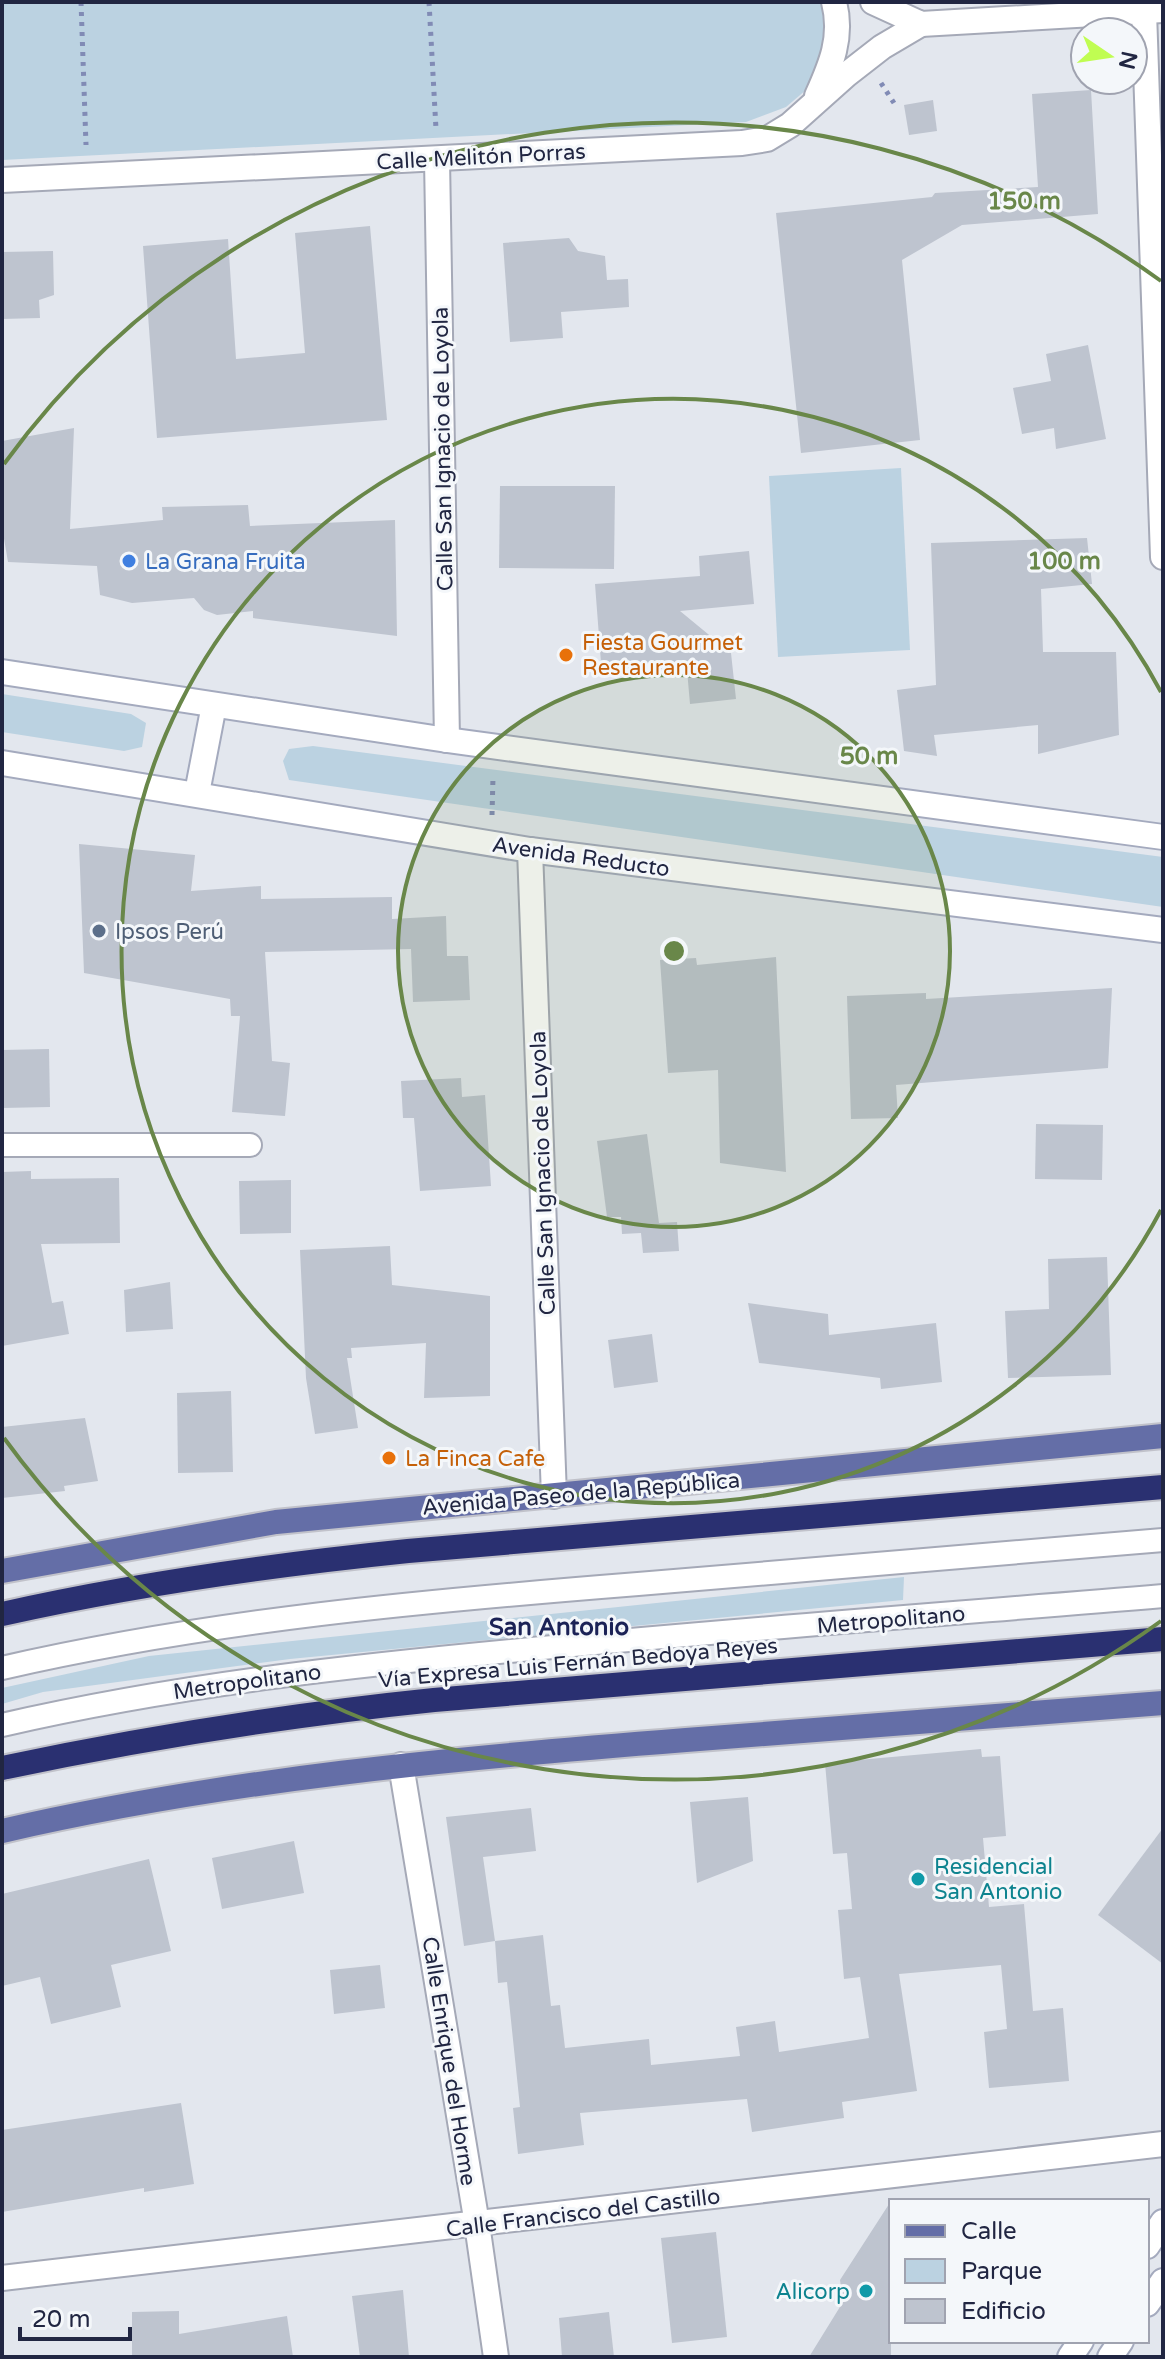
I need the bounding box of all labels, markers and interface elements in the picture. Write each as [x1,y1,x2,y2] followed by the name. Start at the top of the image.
[1069,16,1149,96] north arrow
[1113,49,1142,72] text: N
[376,139,586,175] street label: Calle Melitón Porras
[987,187,1061,216] text: 150 m
[428,306,458,591] street label: Calle San Ignacio de Loyola
[1027,547,1101,576] text: 100 m
[145,549,306,575] place label: La Grana Fruita
[120,552,138,570] marker: La Grana Fruita
[582,630,743,681] place label: Fiesta Gourmet Restaurante
[557,646,575,664] marker: Fiesta Gourmet Restaurante
[840,742,898,771] text: 50 m
[490,832,671,882] street label: Avenida Reducto
[115,919,224,945] place label: Ipsos Perú
[90,922,108,940] marker: Ipsos Perú
[660,937,688,965] centre of rings
[525,1030,561,1316] street label: Calle San Ignacio de Loyola
[405,1446,545,1472] place label: La Finca Cafe
[380,1449,398,1467] marker: La Finca Cafe
[421,1467,741,1521] street label: Avenida Paseo de la República
[816,1601,966,1639] street label: Metropolitano
[489,1613,629,1642] district label: San Antonio
[377,1633,779,1693] street label: Vía Expresa Luis Fernán Bedoya Reyes
[172,1659,323,1705] street label: Metropolitano
[934,1854,1062,1905] place label: Residencial San Antonio
[909,1870,927,1888] marker: Residencial San Antonio
[416,1935,482,2187] street label: Calle Enrique del Horme
[445,2183,722,2243] street label: Calle Francisco del Castillo
[889,2199,1149,2343] legend
[961,2217,1017,2246] text: Calle
[961,2257,1042,2286] text: Parque
[775,2279,850,2305] place label: Alicorp
[857,2282,875,2300] marker: Alicorp
[20,2291,130,2341] scale bar
[961,2297,1046,2326] text: Edificio
[32,2305,90,2334] text: 20 m

